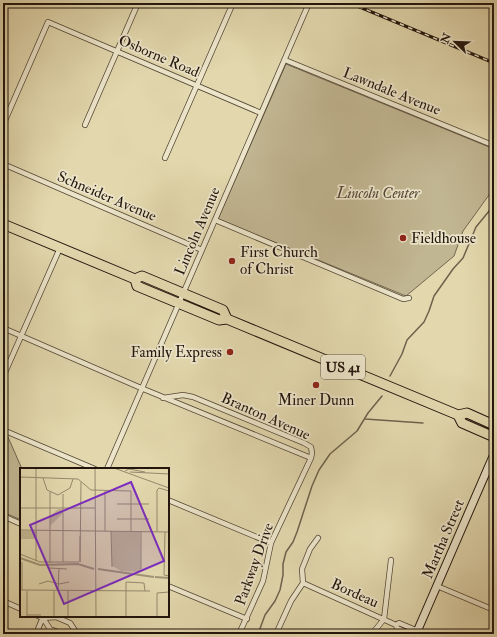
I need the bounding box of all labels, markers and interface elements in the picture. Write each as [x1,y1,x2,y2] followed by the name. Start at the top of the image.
[435,22,475,62] north arrow
[438,30,455,46] text: N
[115,31,203,82] street label: Osborne Road
[340,63,444,120] street label: Lawndale Avenue
[54,167,159,226] street label: Schneider Avenue
[170,184,225,278] street label: Lincoln Avenue
[336,184,421,203] park label: Lincoln Center
[411,229,476,248] place label: Fieldhouse
[398,233,408,243] marker: Fieldhouse
[240,243,318,279] place label: First Church of Christ
[227,256,237,266] marker: First Church of Christ
[131,343,222,363] place label: Family Express
[225,347,235,357] marker: Family Express
[321,355,365,379] road number: US 41
[311,380,321,390] marker: Miner Dunn
[218,388,313,445] street label: Branton Avenue
[278,391,355,410] place label: Miner Dunn
[20,468,169,617] inset map
[418,497,469,582] street label: Martha Street
[231,520,278,608] street label: Parkway Drive
[328,575,382,612] street label: Bordeau

